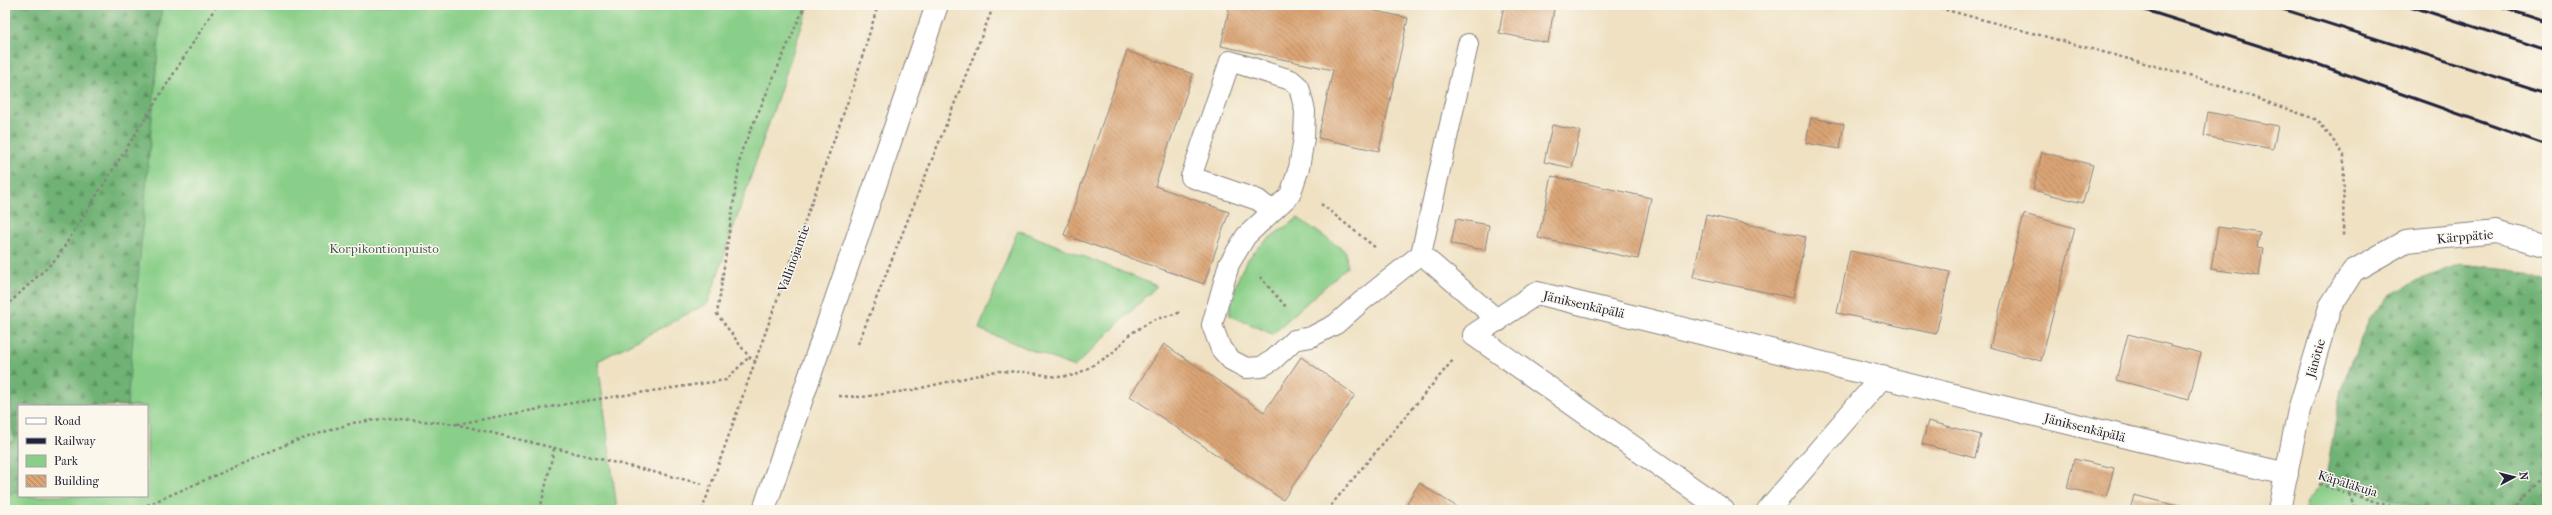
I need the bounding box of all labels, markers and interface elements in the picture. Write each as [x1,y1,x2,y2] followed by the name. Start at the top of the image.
[774,222,813,295] street label: Vallinojantie
[2436,227,2494,246] street label: Kärppätie
[329,241,439,256] park label: Korpikontionpuisto
[1541,288,1627,321] street label: Jäniksenkäpälä
[2303,337,2328,380] street label: Jänötie
[18,405,148,497] legend
[2042,410,2128,445] street label: Jäniksenkäpälä
[54,414,81,428] text: Road
[54,434,96,448] text: Railway
[54,454,79,468] text: Park
[2494,457,2534,497] north arrow
[2316,467,2380,500] street label: Käpäläkuja
[2516,471,2530,481] text: N
[54,474,99,488] text: Building

